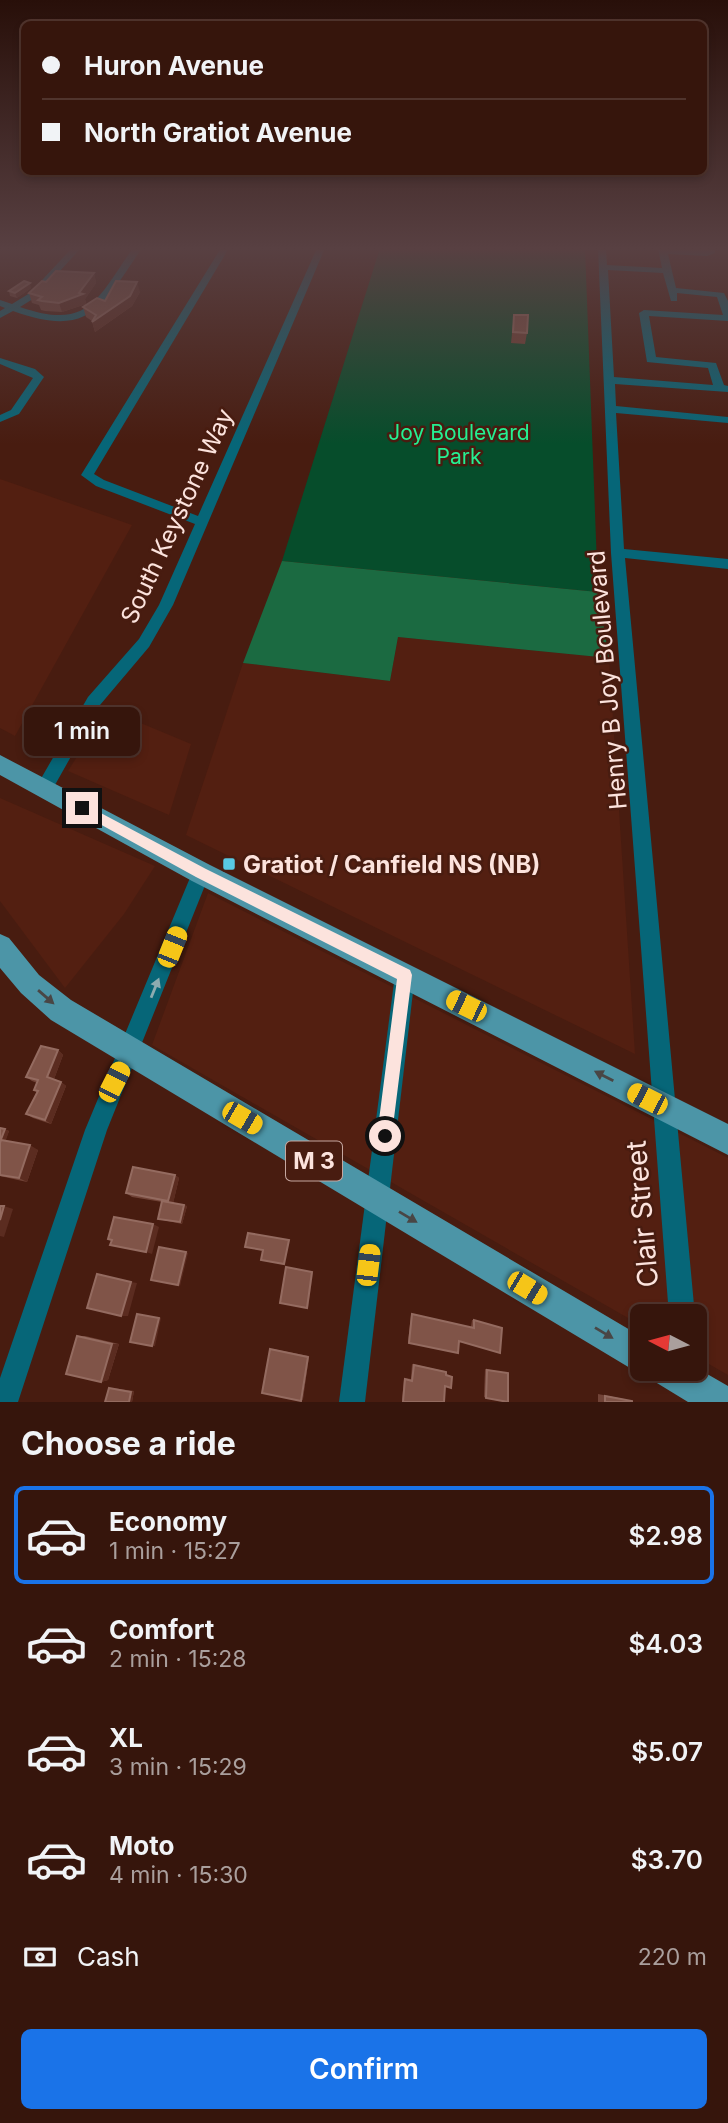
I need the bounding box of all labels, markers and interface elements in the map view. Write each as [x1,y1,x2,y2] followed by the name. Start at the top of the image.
[84,50,264,81] text: Huron Avenue
[84,117,352,148] text: North Gratiot Avenue
[114,404,240,628] street label: South Keystone Way
[388,420,530,469] park label: Joy Boulevard Park
[581,549,633,811] street label: Henry B Joy Boulevard
[24,706,140,756] callout: 1 min
[54,717,110,745] text: 1 min
[66,792,98,824] route end
[243,850,540,879] place label: Gratiot / Canfield NS (NB)
[221,856,237,872] marker: Gratiot / Canfield NS (NB)
[155,924,190,970] car
[150,978,161,999] one-way arrow
[443,987,490,1025] car
[37,989,55,1005] one-way arrow
[96,1059,133,1105] car
[594,1071,614,1082] one-way arrow
[624,1080,671,1118] car
[219,1098,266,1138] car
[369,1120,401,1152] route start
[619,1139,665,1289] street label: Clair Street
[286,1142,342,1180] road number: M 3
[399,1210,418,1223] one-way arrow
[356,1243,381,1287] car
[504,1268,551,1308] car
[630,1304,707,1381] north arrow
[630,1304,707,1381] map controls
[594,1327,613,1339] one-way arrow
[21,1424,236,1463] text: Choose a ride
[25,1504,88,1567] icon: car
[109,1506,227,1537] text: Economy
[629,1520,703,1551] text: $2.98
[109,1537,241,1565] text: 1 min · 15:27
[25,1612,88,1675] icon: car
[109,1614,214,1645] text: Comfort
[628,1628,703,1659] text: $4.03
[109,1645,247,1673] text: 2 min · 15:28
[25,1720,88,1783] icon: car
[109,1722,143,1753] text: XL
[631,1736,703,1767] text: $5.07
[109,1753,247,1781] text: 3 min · 15:29
[25,1828,88,1891] icon: car
[109,1830,174,1861] text: Moto
[631,1844,703,1875] text: $3.70
[109,1861,248,1889] text: 4 min · 15:30
[21,1938,59,1976] icon: cash
[77,1941,140,1972] text: Cash
[638,1943,707,1971] text: 220 m
[21,2029,707,2109] button: Confirm

